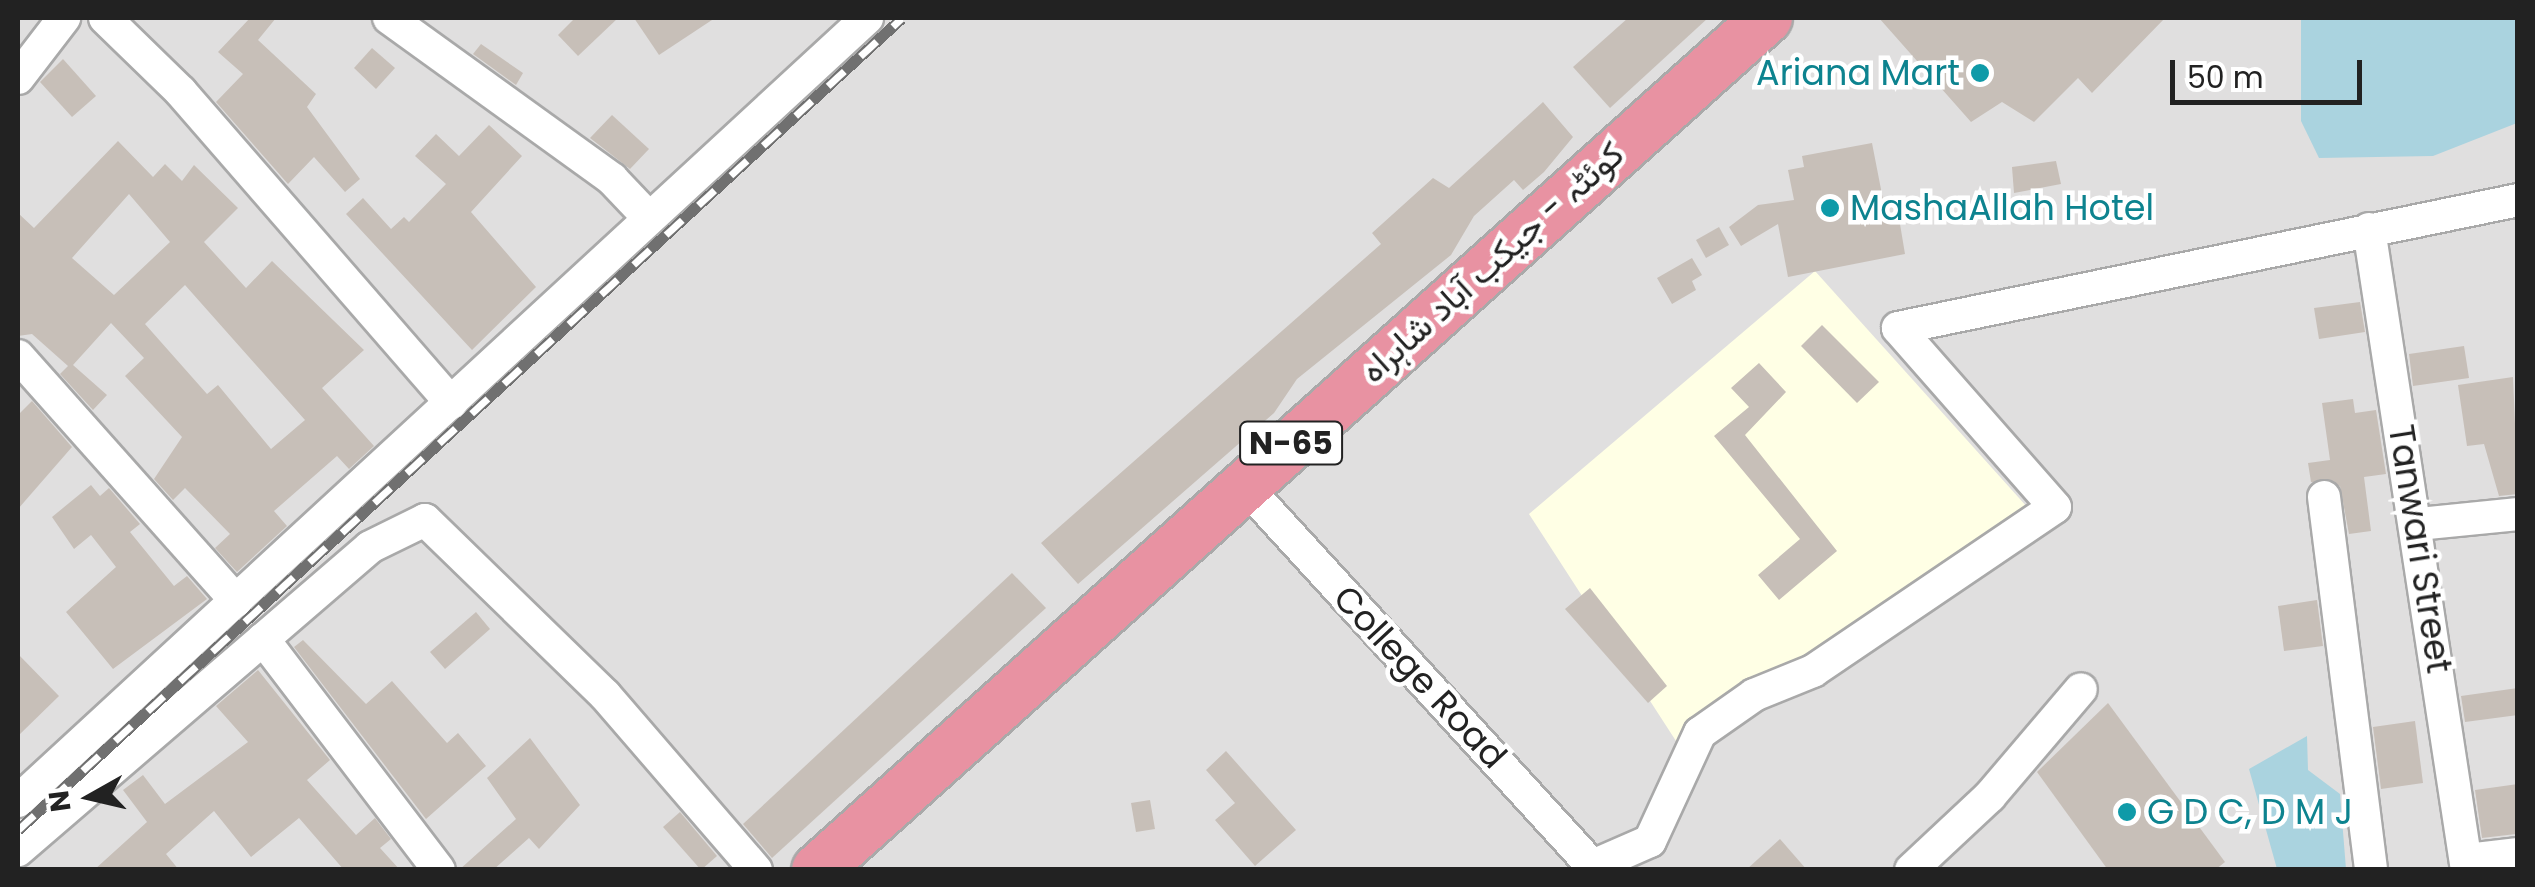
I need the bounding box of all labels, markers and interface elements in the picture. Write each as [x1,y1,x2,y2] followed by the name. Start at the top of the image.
[2175,40,2368,102] scale bar
[1756,52,1960,94] place label: Ariana Mart
[2187,56,2264,99] text: 50 m
[1969,62,1991,84] marker: Ariana Mart
[1352,133,1632,391] street label: کوئٹہ - جیکب آباد شاہراہ
[1850,187,2154,229] place label: MashaAllah Hotel
[1819,197,1841,219] marker: MashaAllah Hotel
[1238,416,1344,470] road number: N-65
[2380,422,2460,676] street label: Tanwari Street
[1325,577,1515,777] street label: College Road
[40,747,140,847] north arrow
[39,788,81,814] text: N
[2147,791,2353,833] place label: G D C, D M J
[2116,801,2138,823] marker: G D C, D M J

